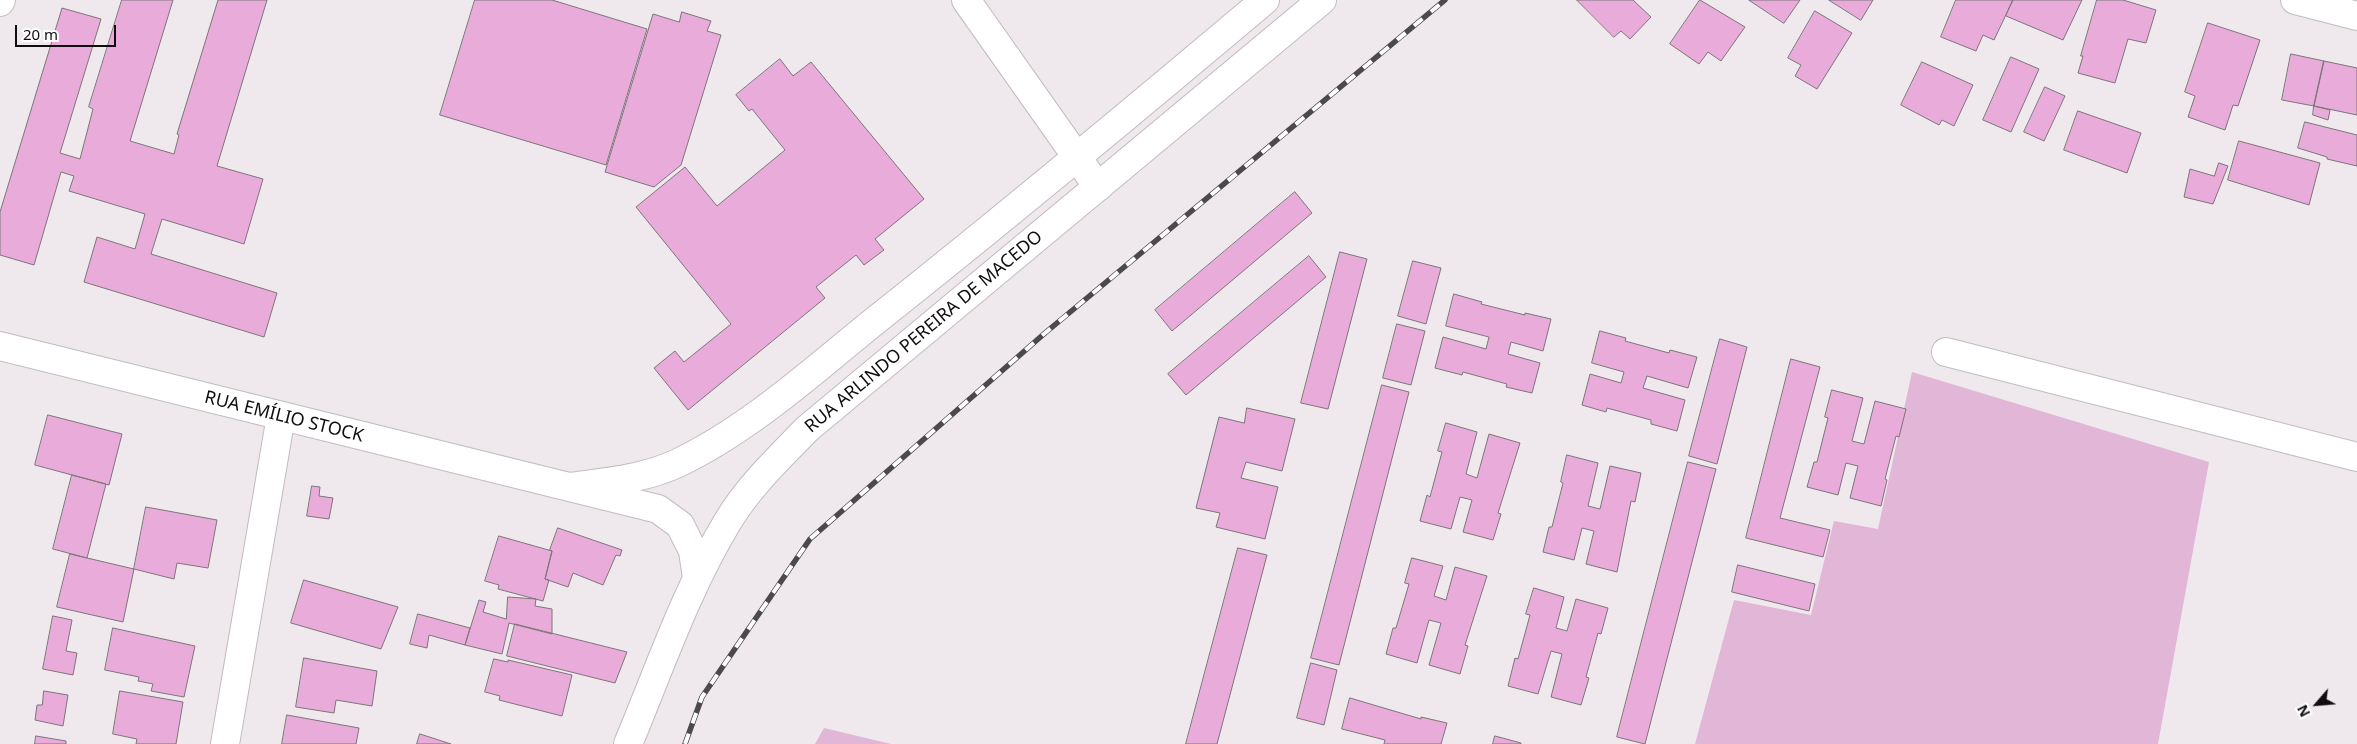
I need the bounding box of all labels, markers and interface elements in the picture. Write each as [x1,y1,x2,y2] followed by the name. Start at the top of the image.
[18,15,119,47] scale bar
[23,24,58,44] text: 20 m
[801,226,1047,438] street label: RUA ARLINDO PEREIRA DE MACEDO
[202,387,366,447] street label: RUA EMÍLIO STOCK
[2292,679,2342,729] north arrow
[2292,702,2314,720] text: N

